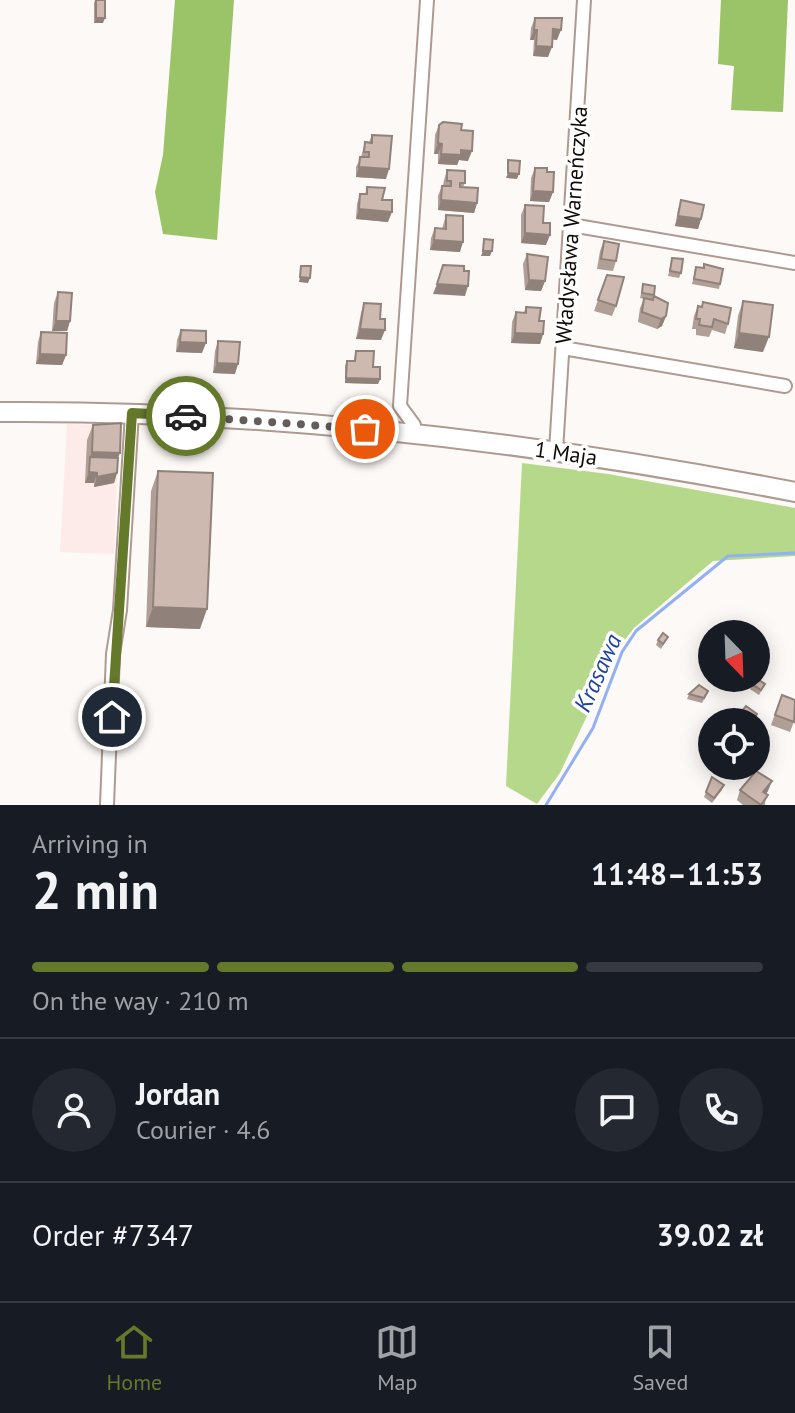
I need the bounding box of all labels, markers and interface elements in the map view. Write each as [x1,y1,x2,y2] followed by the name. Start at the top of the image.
[549,105,593,345] street label: Władysława Warneńczyka
[146,376,226,456] courier
[164,394,208,438] icon: car
[331,395,399,463] pin
[343,407,387,451] icon: bag
[533,435,599,471] street label: 1 Maja
[698,620,770,692] north arrow
[698,620,770,780] map controls
[567,629,629,717] water label: Krasawa
[78,683,146,751] pin
[90,695,134,739] icon: home
[698,708,770,780] button: locate
[32,827,148,860] text: Arriving in
[591,854,763,893] text: 11:48–11:53
[32,856,159,923] text: 2 min
[32,984,249,1017] text: On the way · 210 m
[32,1068,116,1152] button: person
[575,1068,659,1152] button: chat
[679,1068,763,1152] button: phone
[136,1074,220,1113] text: Jordan
[136,1113,270,1146] text: Courier · 4.6
[32,1215,194,1254] text: Order #7347
[657,1215,763,1254] text: 39.02 zł
[107,1320,162,1396] tab: Home
[375,1320,419,1396] tab: Map
[632,1320,688,1396] tab: Saved

